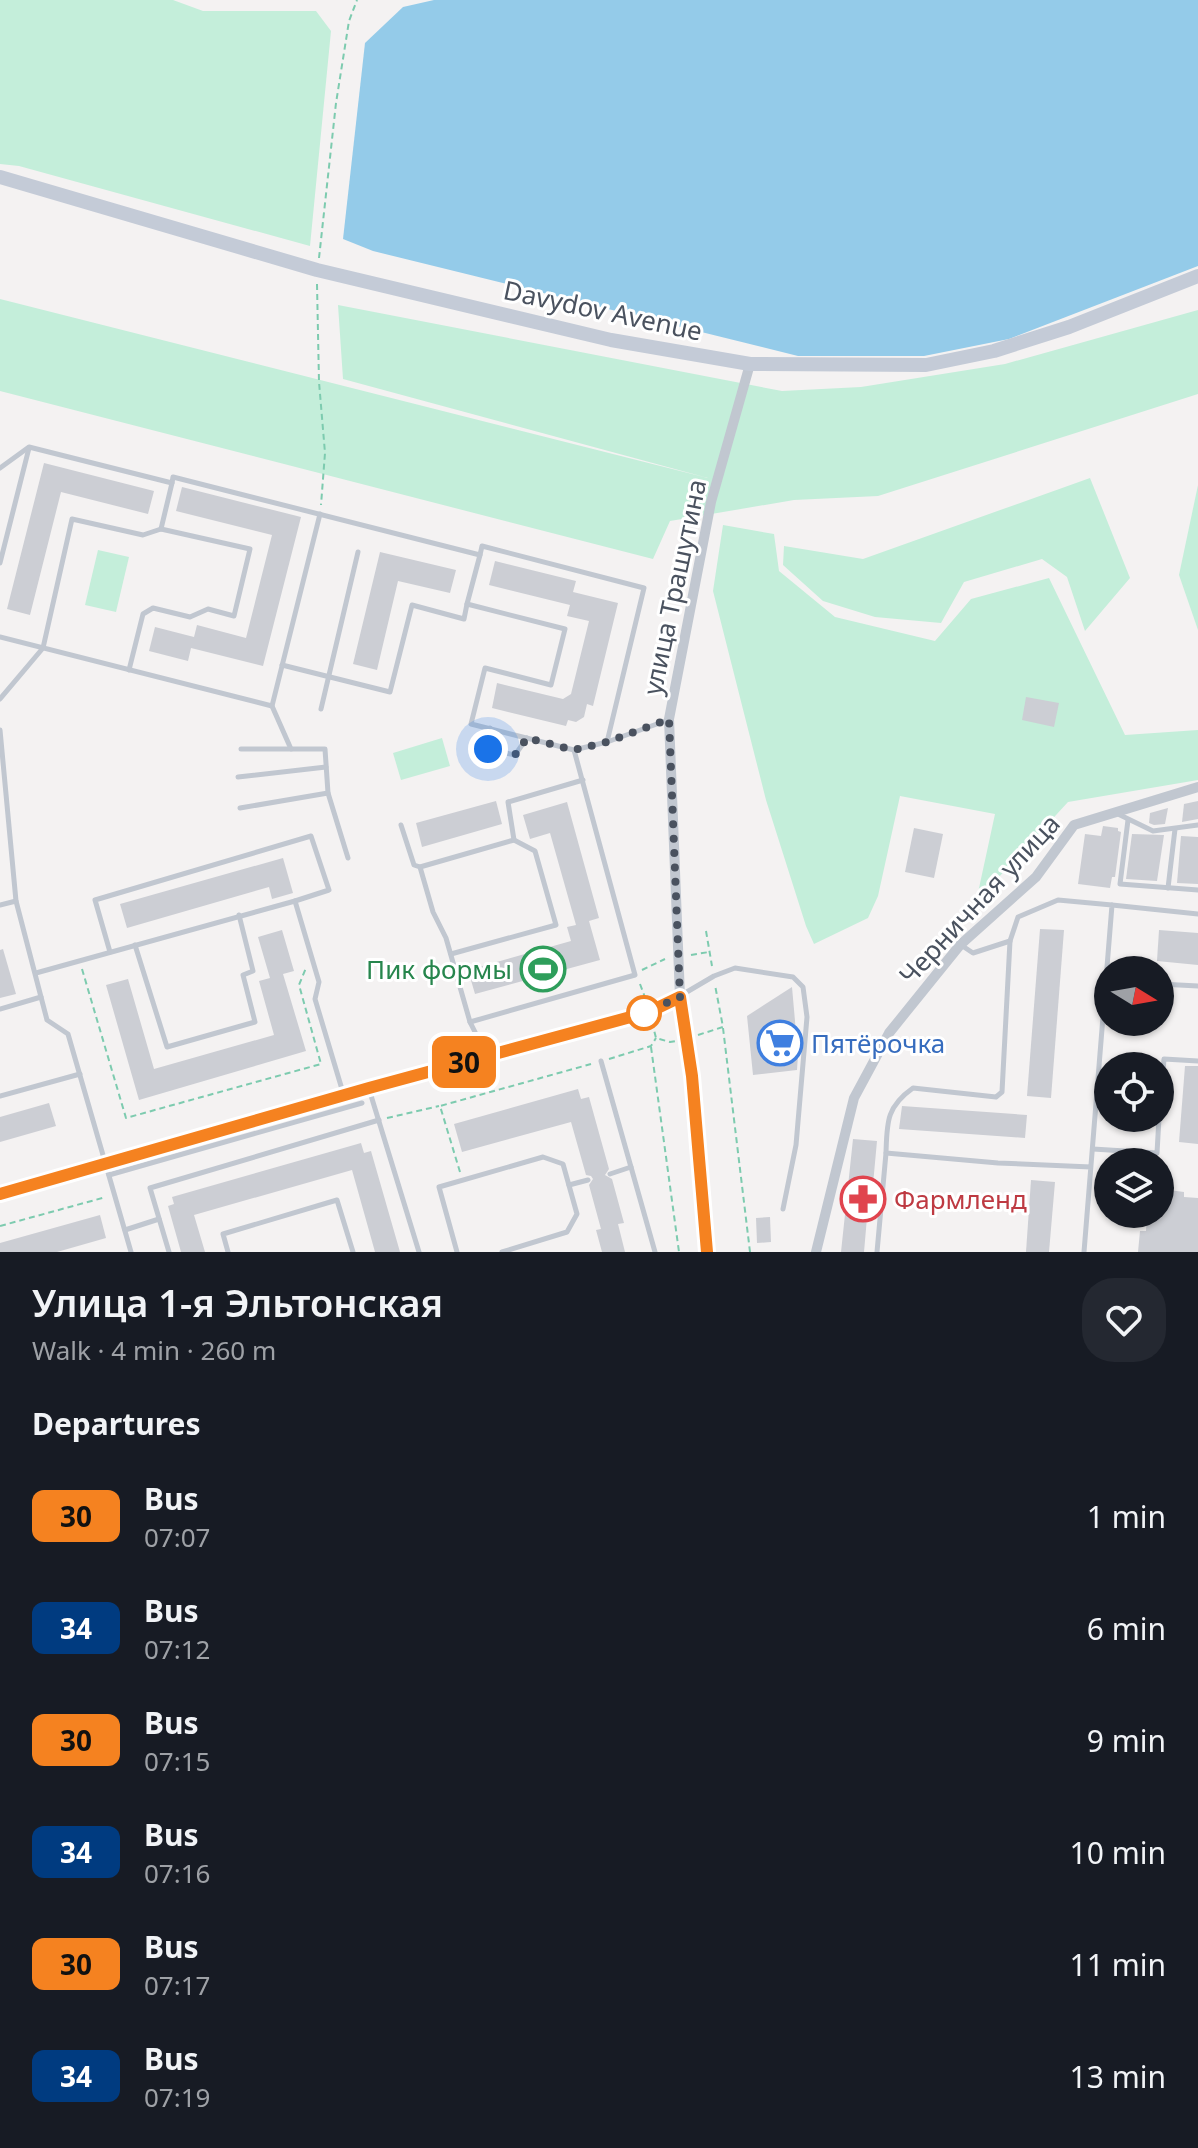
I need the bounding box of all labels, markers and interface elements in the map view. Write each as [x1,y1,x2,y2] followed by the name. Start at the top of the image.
[500,271,706,349] street label: Davydov Avenue
[634,476,714,698] street label: улица Трашутина
[468,729,508,769] your location
[890,806,1068,992] street label: Черничная улица
[519,945,567,993] sports icon: Пик формы
[366,951,512,987] place label: Пик формы
[1094,956,1174,1036] north arrow
[1094,956,1174,1228] map controls
[627,996,661,1030] unlabelled marker
[756,1019,804,1067] supermarket icon: Пятёрочка
[811,1025,945,1061] place label: Пятёрочка
[428,1036,500,1088] line badge: 30
[448,1043,480,1081] text: 30
[1094,1052,1174,1132] button: locate
[1094,1148,1174,1228] button: layers
[839,1175,887,1223] pharmacy icon: Фармленд
[894,1181,1027,1217] place label: Фармленд
[32,1276,443,1328] text: Улица 1-я Эльтонская
[1082,1278,1166,1362] button: heart
[32,1332,276,1368] text: Walk · 4 min · 260 m
[32,1403,201,1444] text: Departures
[144,1478,199,1519] text: Bus
[1087,1496,1166,1537] text: 1 min
[60,1497,92,1535] text: 30
[144,1519,210,1555] text: 07:07
[144,1590,199,1631] text: Bus
[1087,1608,1166,1649] text: 6 min
[60,1609,92,1647] text: 34
[144,1631,210,1667] text: 07:12
[144,1702,199,1743] text: Bus
[1087,1720,1166,1761] text: 9 min
[60,1721,92,1759] text: 30
[144,1743,210,1779] text: 07:15
[144,1814,199,1855] text: Bus
[1070,1832,1166,1873] text: 10 min
[60,1833,92,1871] text: 34
[144,1855,210,1891] text: 07:16
[144,1926,199,1967] text: Bus
[1070,1944,1166,1985] text: 11 min
[60,1945,92,1983] text: 30
[144,1967,210,2003] text: 07:17
[144,2038,199,2079] text: Bus
[1070,2056,1166,2097] text: 13 min
[60,2057,92,2095] text: 34
[144,2079,210,2115] text: 07:19

